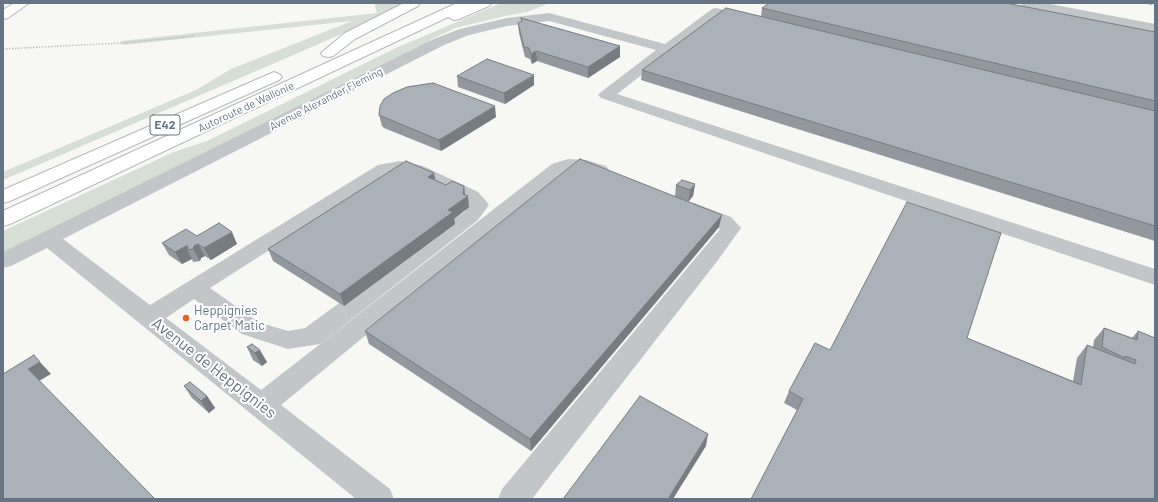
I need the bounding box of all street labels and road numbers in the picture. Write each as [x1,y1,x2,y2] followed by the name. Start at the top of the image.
[267,65,385,133] street label: Avenue Alexander Fleming
[196,79,296,135] street label: Autoroute de Wallonie
[150,115,180,135] road number: E42
[148,313,280,423] street label: Avenue de Heppignies

